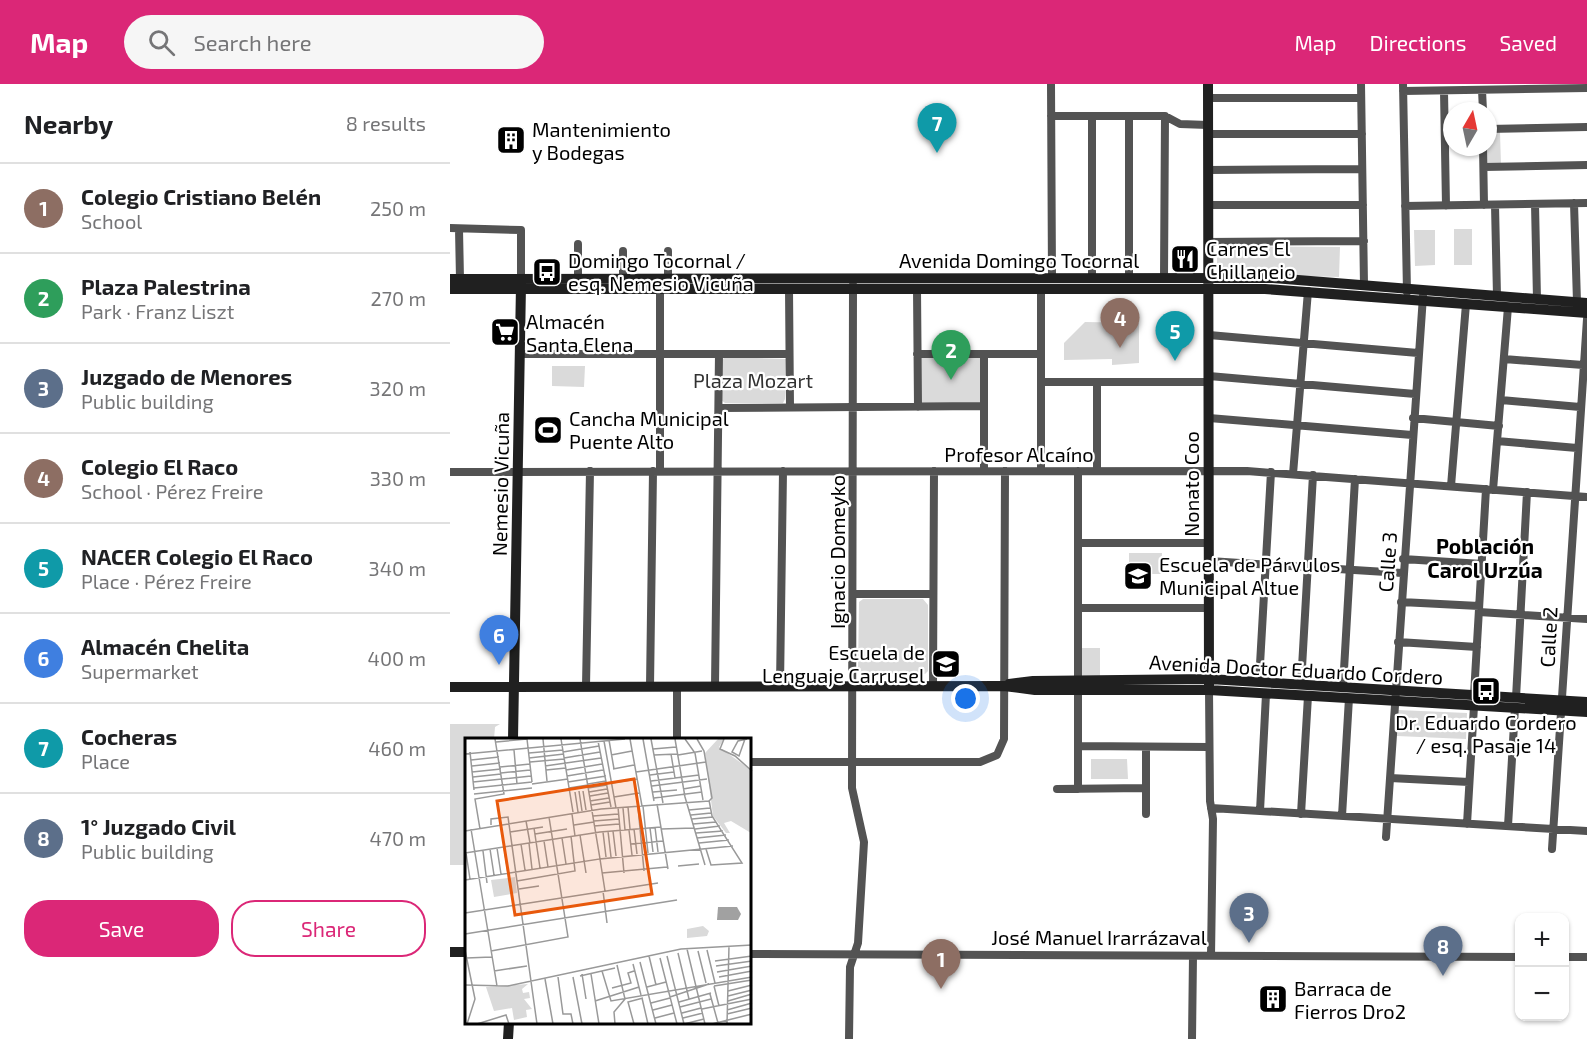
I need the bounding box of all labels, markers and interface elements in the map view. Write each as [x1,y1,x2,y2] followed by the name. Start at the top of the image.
[124,15,544,69] search box
[30,25,88,59] text: Map
[145,26,178,59] icon: search
[193,29,312,55] text: Search here
[1294,30,1337,55] text: Map
[1370,30,1466,55] text: Directions
[1499,30,1557,55] text: Saved
[1443,102,1497,156] north arrow
[918,104,956,153] pin: 7
[24,108,113,139] text: Nearby
[346,111,426,135] text: 8 results
[532,117,671,164] place label: Mantenimiento y Bodegas
[495,124,527,156] building icon: Mantenimiento y Bodegas
[81,183,321,209] text: Colegio Cristiano Belén
[39,196,48,220] text: 1
[370,196,426,220] text: 250 m
[81,209,142,233] text: School
[1206,236,1296,283] place label: Carnes El Chillaneio
[1169,243,1201,275] restaurant icon: Carnes El Chillaneio
[568,248,754,295] place label: Domingo Tocornal / esq. Nemesio Vicuña
[899,248,1139,272] street label: Avenida Domingo Tocornal
[531,256,563,288] bus stop icon: Domingo Tocornal / esq. Nemesio Vicuña
[81,273,251,299] text: Plaza Palestrina
[38,286,49,310] text: 2
[370,286,426,310] text: 270 m
[1100,298,1140,348] pin: 4
[81,299,234,323] text: Park · Franz Liszt
[526,309,633,356] place label: Almacén Santa Elena
[1156,312,1194,361] pin: 5
[489,316,521,348] supermarket icon: Almacén Santa Elena
[932,330,970,380] pin: 2
[81,363,292,389] text: Juzgado de Menores
[693,368,813,392] park label: Plaza Mozart
[38,376,49,400] text: 3
[370,376,426,400] text: 320 m
[81,389,214,413] text: Public building
[569,406,729,453] place label: Cancha Municipal Puente Alto
[487,412,513,556] street label: Nemesio Vicuña
[532,414,564,446] sports icon: Cancha Municipal Puente Alto
[1179,431,1203,537] street label: Nonato Coo
[944,442,1094,466] street label: Profesor Alcaíno
[81,453,238,479] text: Colegio El Raco
[37,466,50,490] text: 4
[370,466,426,490] text: 330 m
[825,475,849,629] street label: Ignacio Domeyko
[81,479,263,503] text: School · Pérez Freire
[1373,531,1401,593] street label: Calle 3
[1427,533,1543,582] district label: Población Carol Urzúa
[81,543,313,569] text: NACER Colegio El Raco
[1159,552,1341,599] place label: Escuela de Párvulos Municipal Altue
[38,556,49,580] text: 5
[369,556,426,580] text: 340 m
[1122,560,1154,592] school or university icon: Escuela de Párvulos Municipal Altue
[81,569,252,593] text: Place · Pérez Freire
[1534,606,1562,668] street label: Calle 2
[479,616,518,665] pin: 6
[81,633,249,659] text: Almacén Chelita
[762,640,925,687] place label: Escuela de Lenguaje Carrusel
[38,646,49,670] text: 6
[368,646,426,670] text: 400 m
[930,648,962,680] school or university icon: Escuela de Lenguaje Carrusel
[1148,649,1444,689] street label: Avenida Doctor Eduardo Cordero
[81,659,199,683] text: Supermarket
[1470,675,1502,707] bus stop icon: Dr. Eduardo Cordero / esq. Pasaje 14
[951,684,980,713] your location
[1395,710,1577,757] place label: Dr. Eduardo Cordero / esq. Pasaje 14
[81,723,177,749] text: Cocheras
[38,736,49,760] text: 7
[368,736,426,760] text: 460 m
[465,738,752,1024] inset map
[81,749,130,773] text: Place
[81,813,236,839] text: 1° Juzgado Civil
[37,826,50,850] text: 8
[369,826,426,850] text: 470 m
[81,839,214,863] text: Public building
[1230,894,1268,943] pin: 3
[24,900,219,957] button: Save
[231,900,426,957] button: Share
[1515,913,1569,1021] map controls
[1515,913,1569,967] button: +
[991,925,1207,949] street label: José Manuel Irarrázaval
[1424,926,1462,976] pin: 8
[922,940,960,989] pin: 1
[1515,967,1569,1021] button: −
[1294,976,1406,1023] place label: Barraca de Fierros Dro2
[1257,983,1289,1015] building icon: Barraca de Fierros Dro2

